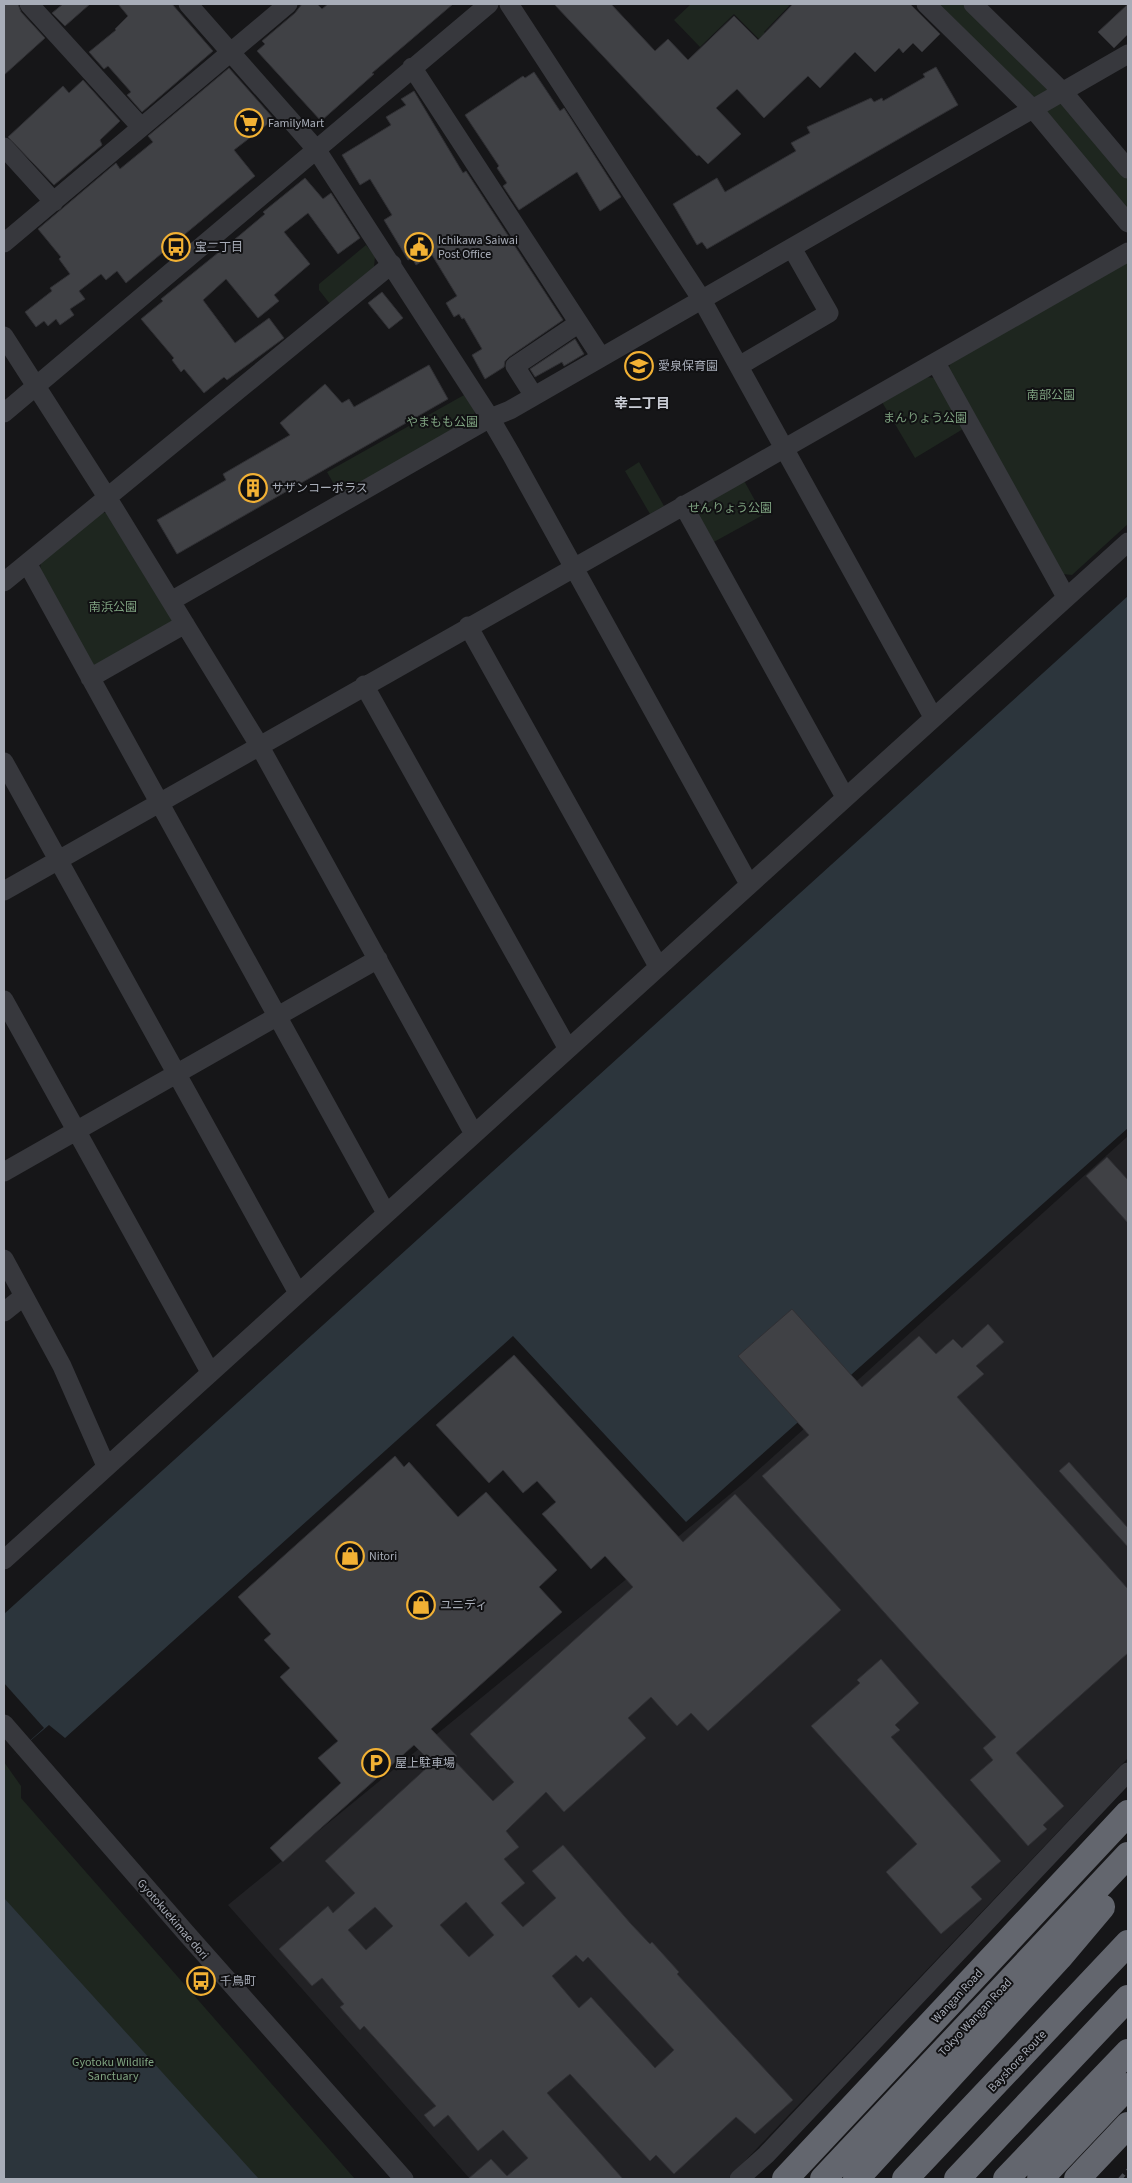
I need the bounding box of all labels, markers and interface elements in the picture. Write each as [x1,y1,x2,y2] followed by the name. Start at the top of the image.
[234,108,264,138] supermarket icon: FamilyMart
[268,115,324,132] place label: FamilyMart
[161,232,191,262] bus stop icon: 宝二丁目
[404,232,434,262] public building icon: Ichikawa Saiwai Post Office
[438,232,518,263] place label: Ichikawa Saiwai Post Office
[195,239,243,256] place label: 宝二丁目
[624,351,654,381] school or university icon: 愛泉保育園
[658,358,718,375] place label: 愛泉保育園
[1027,387,1075,404] park label: 南部公園
[614,394,670,414] district label: 幸二丁目
[883,410,967,427] park label: まんりょう公園
[406,414,478,431] park label: やまもも公園
[238,473,268,503] building icon: サザンコーポラス
[272,480,368,497] place label: サザンコーポラス
[688,500,772,517] park label: せんりょう公園
[89,599,137,616] park label: 南浜公園
[335,1541,365,1571] shop icon: Nitori
[369,1548,397,1565] place label: Nitori
[406,1590,436,1620] shop icon: ユニディ
[440,1597,487,1614] place label: ユニディ
[361,1748,391,1778] parking icon: 屋上駐車場
[395,1755,455,1772] place label: 屋上駐車場
[133,1875,212,1963] street label: Gyotokuekimae dori
[186,1966,216,1996] bus stop icon: 千鳥町
[928,1966,987,2027] street label: Wangan Road
[220,1973,256,1990] place label: 千鳥町
[935,1975,1016,2060] street label: Tokyo Wangan Road
[984,2027,1050,2096] street label: Bayshore Route
[72,2054,154,2085] park label: Gyotoku Wildlife Sanctuary

